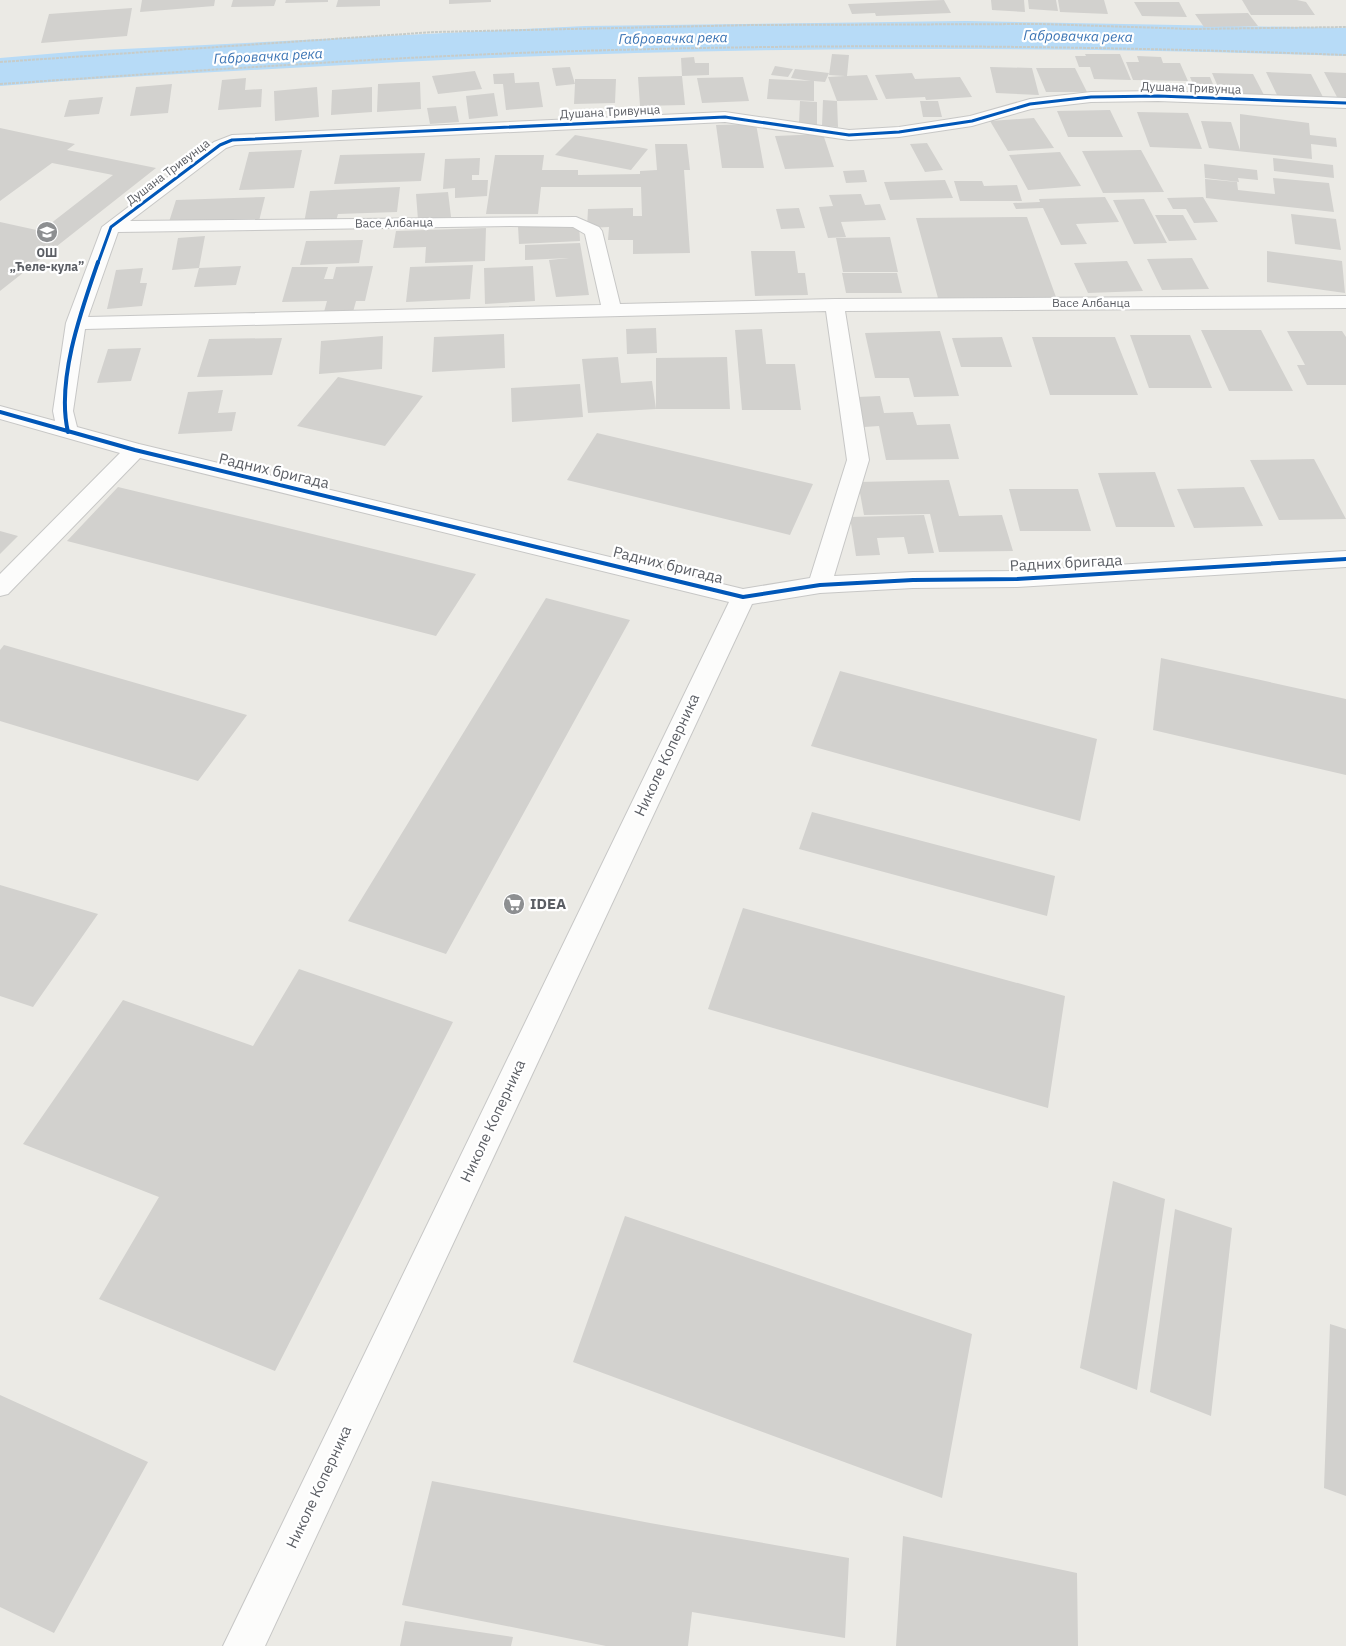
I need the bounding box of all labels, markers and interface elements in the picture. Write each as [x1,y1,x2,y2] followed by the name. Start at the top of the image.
[1023,26,1133,46] water label: Габровачка река
[618,28,728,48] water label: Габровачка река
[213,44,323,68] water label: Габровачка река
[1141,78,1242,97] street label: Душана Тривунца
[559,101,661,122] street label: Душана Тривунца
[123,135,213,208] street label: Душана Тривунца
[355,214,434,231] street label: Васе Албанца
[35,220,59,244] school or university icon: ОШ „Ћеле-кула”
[9,245,85,274] place label: ОШ „Ћеле-кула”
[1052,295,1131,310] street label: Васе Албанца
[217,449,331,492] street label: Радних бригада
[611,542,725,587] street label: Радних бригада
[1009,550,1123,575] street label: Радних бригада
[630,690,703,819] street label: Николе Коперника
[502,892,526,916] supermarket icon: IDEA
[530,894,566,913] place label: IDEA
[456,1056,529,1185] street label: Николе Коперника
[282,1422,355,1551] street label: Николе Коперника

